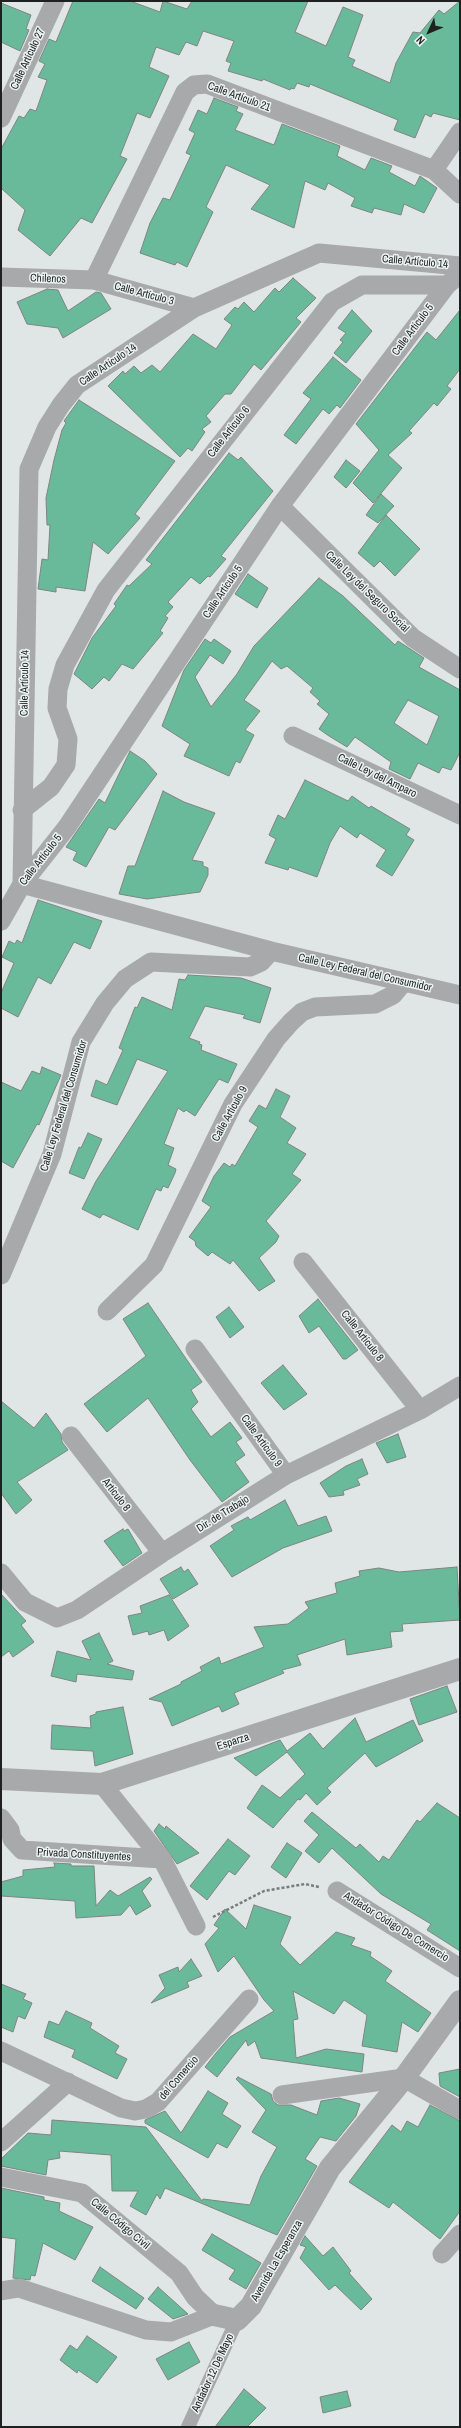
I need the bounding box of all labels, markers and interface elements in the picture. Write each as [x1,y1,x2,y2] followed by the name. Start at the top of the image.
[409,12,449,52] north arrow
[8,26,48,92] street label: Calle Artículo 27
[413,33,428,48] text: N
[206,79,272,115] street label: Calle Artículo 21
[381,253,449,271] street label: Calle Artículo 14
[30,272,66,286] street label: Chilenos
[113,280,175,308] street label: Calle Artículo 3
[389,302,437,358] street label: Calle Artículo 5
[77,341,139,389] street label: Calle Artículo 14
[205,404,253,460] street label: Calle Artículo 6
[322,549,412,635] street label: Calle Ley del Seguro Social
[200,563,246,621] street label: Calle Artículo 5
[18,650,32,716] street label: Calle Artículo 14
[335,751,419,801] street label: Calle Ley del Amparo
[17,832,65,888] street label: Calle Artículo 5
[297,951,433,995] street label: Calle Ley Federal del Consumidor
[38,1039,90,1173] street label: Calle Ley Federal del Consumidor
[209,1084,251,1144] street label: Calle Artículo 9
[338,1308,386,1364] street label: Calle Artículo 8
[238,1412,284,1470] street label: Calle Artículo 9
[99,1476,133,1514] street label: Artículo 8
[194,1493,252,1535] street label: Dir. de Trabajo
[215,1731,251,1753] street label: Esparza
[37,1846,131,1864] street label: Privada Constituyentes
[341,1889,451,1965] street label: Andador Código De Comercio
[156,2053,202,2103] street label: del Comercio
[88,2196,152,2252] street label: Calle Código Civil
[249,2218,305,2304] street label: Avenida La Esperanza
[189,2332,237,2414] street label: Andador 12 De Mayo

